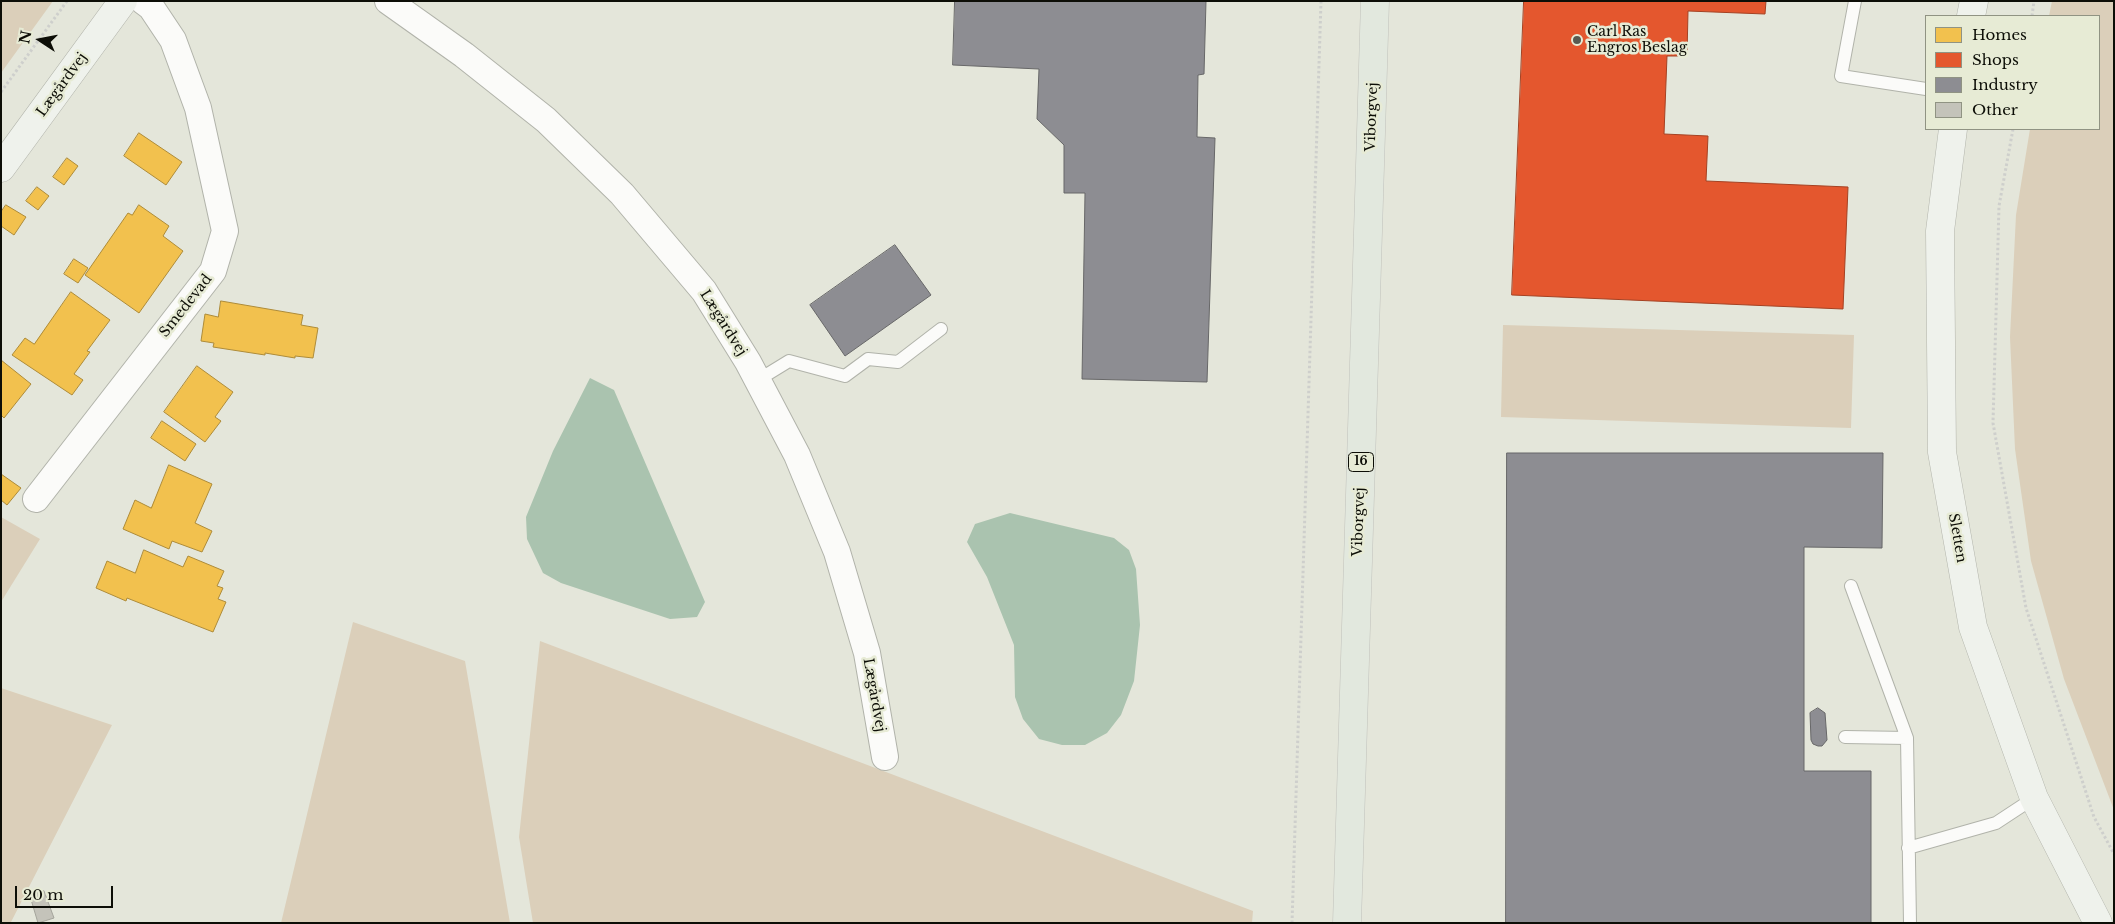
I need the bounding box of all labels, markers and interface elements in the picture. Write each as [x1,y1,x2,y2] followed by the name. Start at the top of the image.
[15,15,65,65] north arrow
[1925,15,2100,130] legend
[1587,24,1687,56] place label: Carl Ras Engros Beslag
[1972,25,2027,44] text: Homes
[15,29,35,45] text: N
[1571,34,1583,46] marker: Carl Ras Engros Beslag
[33,50,91,120] street label: Lægårdvej
[1972,50,2019,69] text: Shops
[1972,75,2038,94] text: Industry
[1362,82,1382,152] street label: Viborgvej
[1972,100,2018,119] text: Other
[156,271,216,341] street label: Smedevad
[696,287,750,359] street label: Lægårdvej
[1348,452,1374,472] road number: 16
[1349,487,1369,557] street label: Viborgvej
[1944,512,1970,564] street label: Sletten
[859,657,889,733] street label: Lægårdvej
[18,876,115,908] scale bar
[23,885,63,904] text: 20 m

